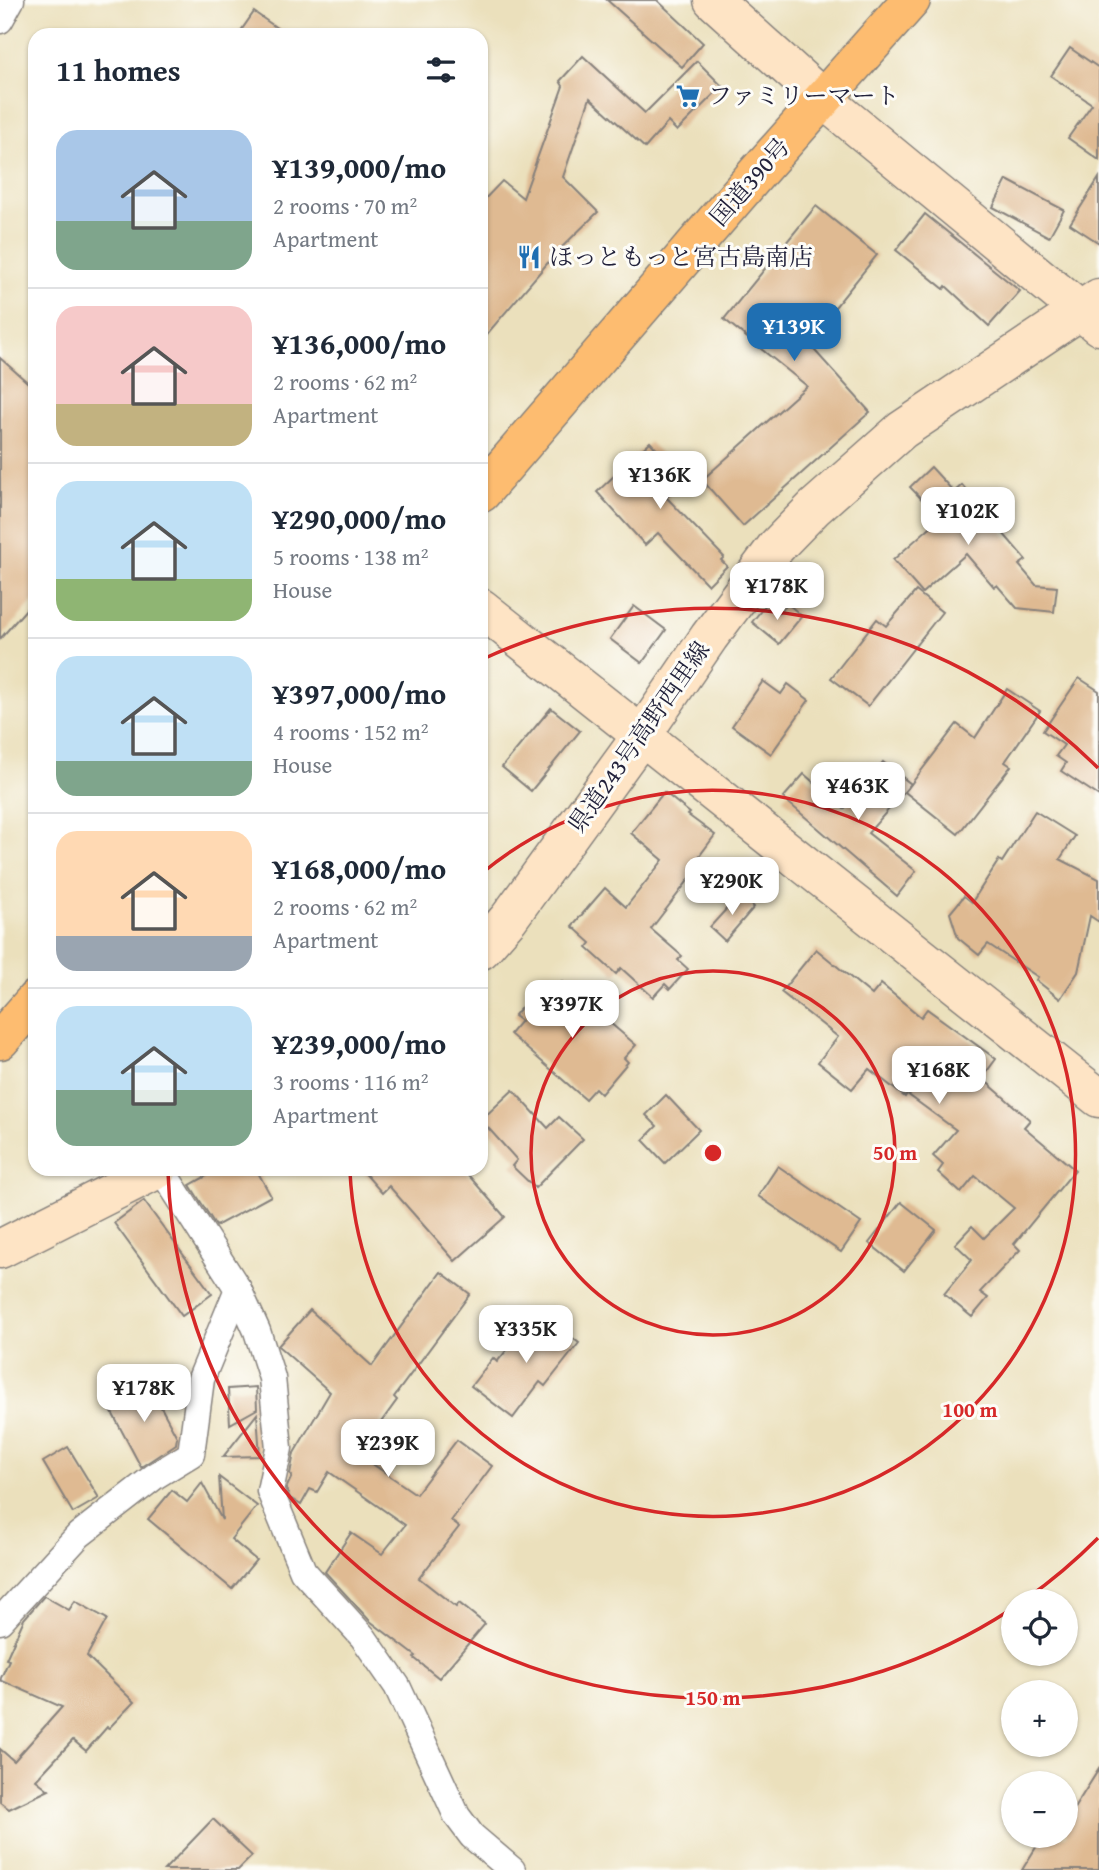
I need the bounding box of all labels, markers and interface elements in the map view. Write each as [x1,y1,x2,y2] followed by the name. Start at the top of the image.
[56,48,181,92] text: 11 homes
[422,51,460,89] icon: filters
[708,78,900,113] place label: ファミリーマート
[674,82,702,110] supermarket icon: ファミリーマート
[701,130,798,233] street label: 国道390号
[273,145,446,189] text: ¥139,000/mo
[112,158,196,242] icon: home
[273,189,417,222] text: 2 rooms · 70 m²
[273,222,378,255] text: Apartment
[549,239,813,274] place label: ほっともっと宮古島南店
[515,243,543,271] restaurant icon: ほっともっと宮古島南店
[745,304,843,363] pin: ¥139K
[763,309,825,342] text: ¥139K
[273,321,446,365] text: ¥136,000/mo
[112,334,196,418] icon: home
[273,365,417,398] text: 2 rooms · 62 m²
[273,398,378,431] text: Apartment
[611,452,709,511] pin: ¥136K
[629,457,691,490] text: ¥136K
[919,488,1017,547] pin: ¥102K
[937,493,999,526] text: ¥102K
[273,496,446,540] text: ¥290,000/mo
[112,509,196,593] icon: home
[273,540,428,573] text: 5 rooms · 138 m²
[728,562,826,622] pin: ¥178K
[746,568,808,601] text: ¥178K
[273,573,332,606] text: House
[559,634,718,840] street label: 県道243号高野西里線
[273,671,446,715] text: ¥397,000/mo
[112,684,196,768] icon: home
[273,715,428,748] text: 4 rooms · 152 m²
[273,748,332,781] text: House
[809,762,907,822] pin: ¥463K
[827,768,889,801] text: ¥463K
[273,846,446,890] text: ¥168,000/mo
[683,858,781,917] pin: ¥290K
[112,859,196,943] icon: home
[701,863,763,896] text: ¥290K
[273,890,417,923] text: 2 rooms · 62 m²
[273,923,378,956] text: Apartment
[523,981,621,1040] pin: ¥397K
[541,986,603,1019] text: ¥397K
[273,1021,446,1065] text: ¥239,000/mo
[112,1034,196,1118] icon: home
[890,1046,988,1106] pin: ¥168K
[908,1052,970,1085] text: ¥168K
[273,1065,428,1098] text: 3 rooms · 116 m²
[273,1098,378,1131] text: Apartment
[873,1137,917,1168] text: 50 m
[701,1141,725,1165] centre of rings
[477,1306,575,1365] pin: ¥335K
[495,1311,557,1344] text: ¥335K
[95,1364,193,1424] pin: ¥178K
[113,1370,175,1403] text: ¥178K
[942,1394,998,1425] text: 100 m
[339,1420,437,1479] pin: ¥239K
[357,1425,419,1458] text: ¥239K
[1001,1589,1078,1848] map controls
[1001,1589,1078,1666] button: locate
[1001,1680,1078,1757] button: +
[685,1682,741,1713] text: 150 m
[1001,1771,1078,1848] button: −

